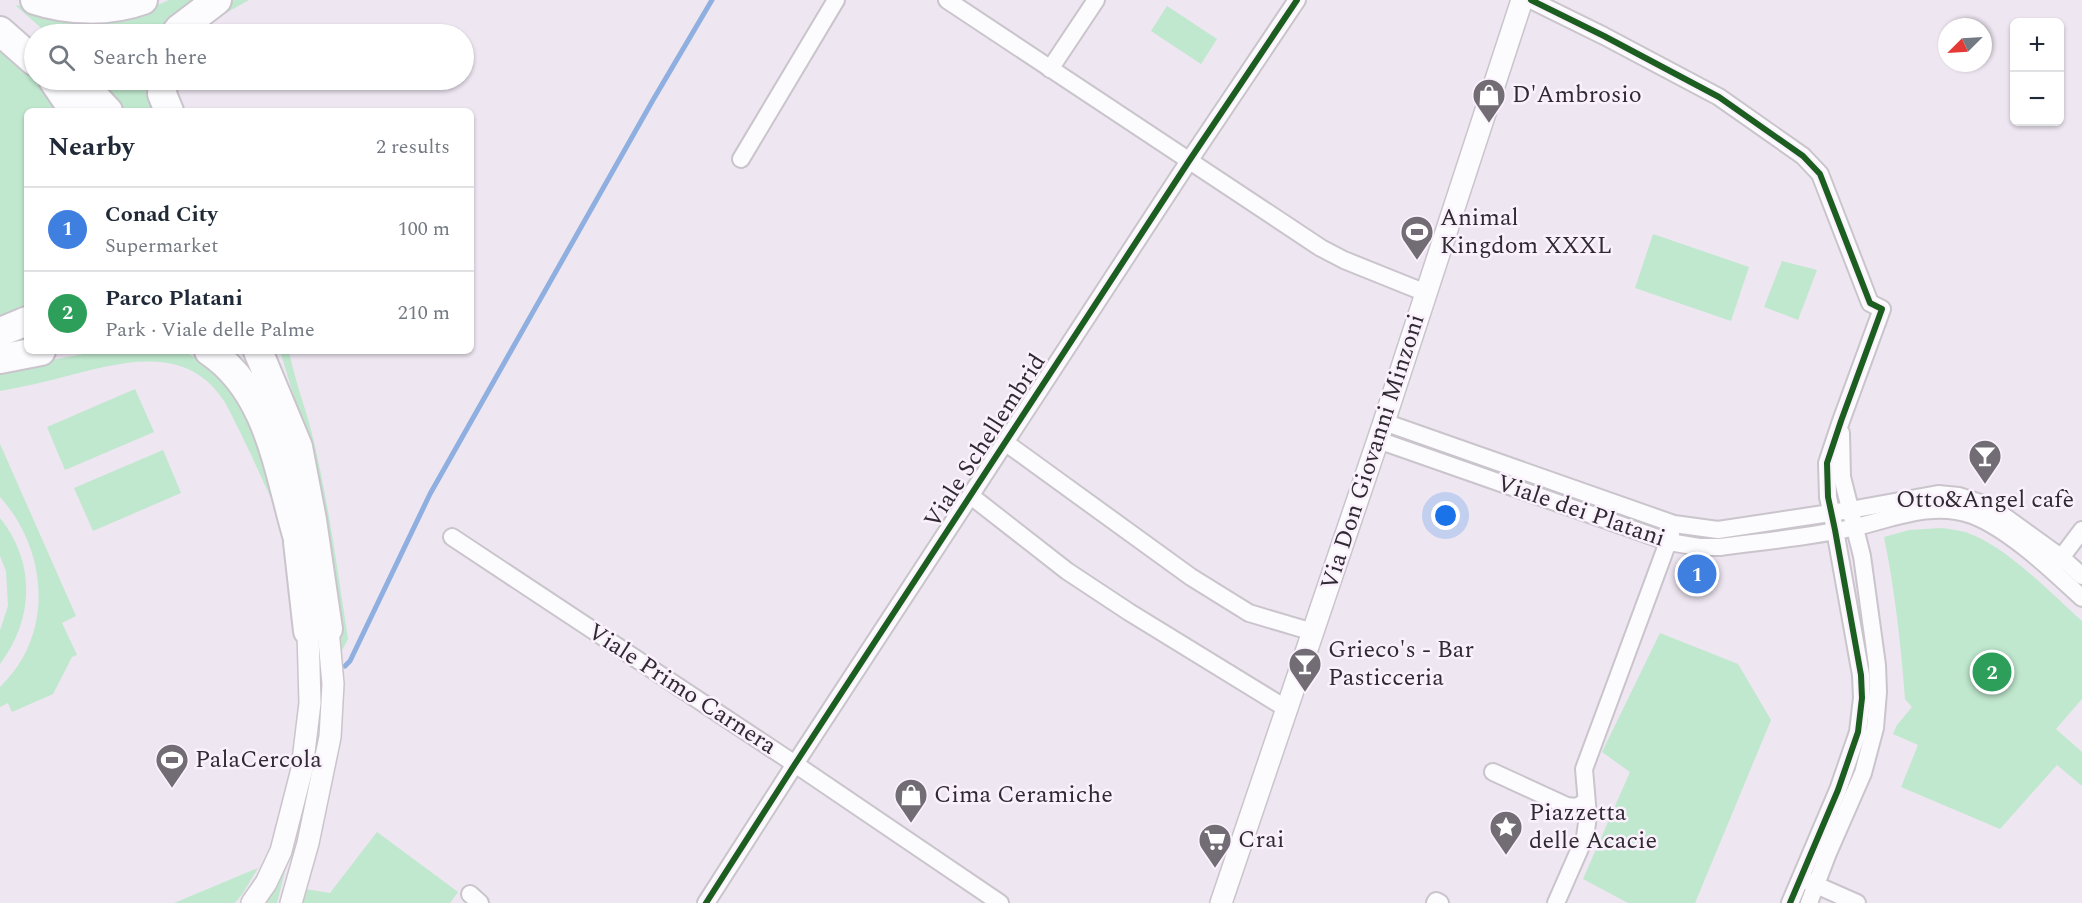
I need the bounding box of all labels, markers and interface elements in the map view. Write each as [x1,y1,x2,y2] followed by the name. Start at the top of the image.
[1938,18,1992,72] north arrow
[2010,18,2064,126] map controls
[2010,18,2064,72] button: +
[24,24,474,90] search box
[45,41,78,74] icon: search
[93,41,207,74] text: Search here
[2010,72,2064,126] button: −
[1471,77,1507,124] shop icon: D'Ambrosio
[1512,77,1642,113] place label: D'Ambrosio
[48,127,134,167] text: Nearby
[376,132,450,162] text: 2 results
[105,198,218,231] text: Conad City
[1440,200,1612,264] place label: Animal Kingdom XXXL
[62,214,73,244] text: 1
[398,214,450,244] text: 100 m
[1399,214,1435,261] sports icon: Animal Kingdom XXXL
[105,231,218,261] text: Supermarket
[105,282,243,315] text: Parco Platani
[62,298,73,328] text: 2
[398,298,450,328] text: 210 m
[1311,309,1435,595] street label: Via Don Giovanni Minzoni
[105,315,315,345] text: Park · Viale delle Palme
[915,347,1055,535] street label: Viale Schellembrid
[1967,438,2003,485] bar icon: Otto&Angel cafè
[1492,465,1670,557] street label: Viale dei Platani
[1896,482,2074,518] place label: Otto&Angel cafè
[1431,501,1460,530] your location
[1678,552,1716,596] pin: 1
[580,614,784,764] street label: Viale Primo Carnera
[1328,632,1474,696] place label: Grieco's - Bar Pasticceria
[1287,646,1323,693] bar icon: Grieco's - Bar Pasticceria
[1972,650,2012,694] pin: 2
[154,742,190,789] sports icon: PalaCercola
[195,742,322,778] place label: PalaCercola
[893,777,929,824] shop icon: Cima Ceramiche
[934,777,1113,813] place label: Cima Ceramiche
[1529,795,1657,859] place label: Piazzetta delle Acacie
[1488,809,1524,856] place icon: Piazzetta delle Acacie
[1197,822,1233,869] supermarket icon: Crai
[1238,822,1284,858] place label: Crai

